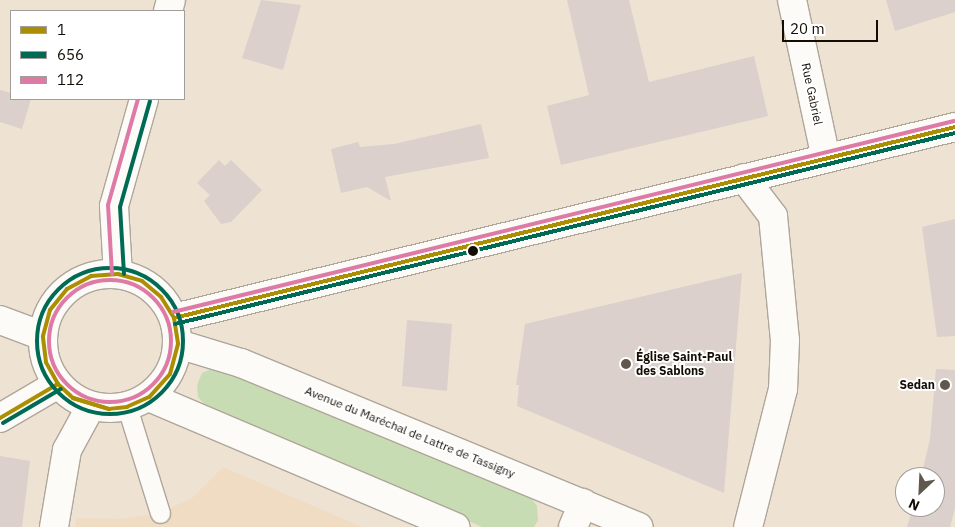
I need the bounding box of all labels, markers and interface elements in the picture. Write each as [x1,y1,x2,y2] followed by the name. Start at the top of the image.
[10,10,185,100] legend
[785,10,881,42] scale bar
[790,19,825,38] text: 20 m
[57,20,66,39] text: 1
[57,45,84,64] text: 656
[798,62,826,126] street label: Rue Gabriel
[57,70,84,89] text: 112
[468,246,478,256] unlabelled marker
[636,350,732,378] place label: Église Saint-Paul des Sablons
[620,358,632,370] marker: Église Saint-Paul des Sablons
[899,378,935,392] place label: Sedan
[939,379,951,391] marker: Sedan
[303,383,517,481] street label: Avenue du Maréchal de Lattre de Tassigny
[895,467,945,517] north arrow
[906,494,922,515] text: N

